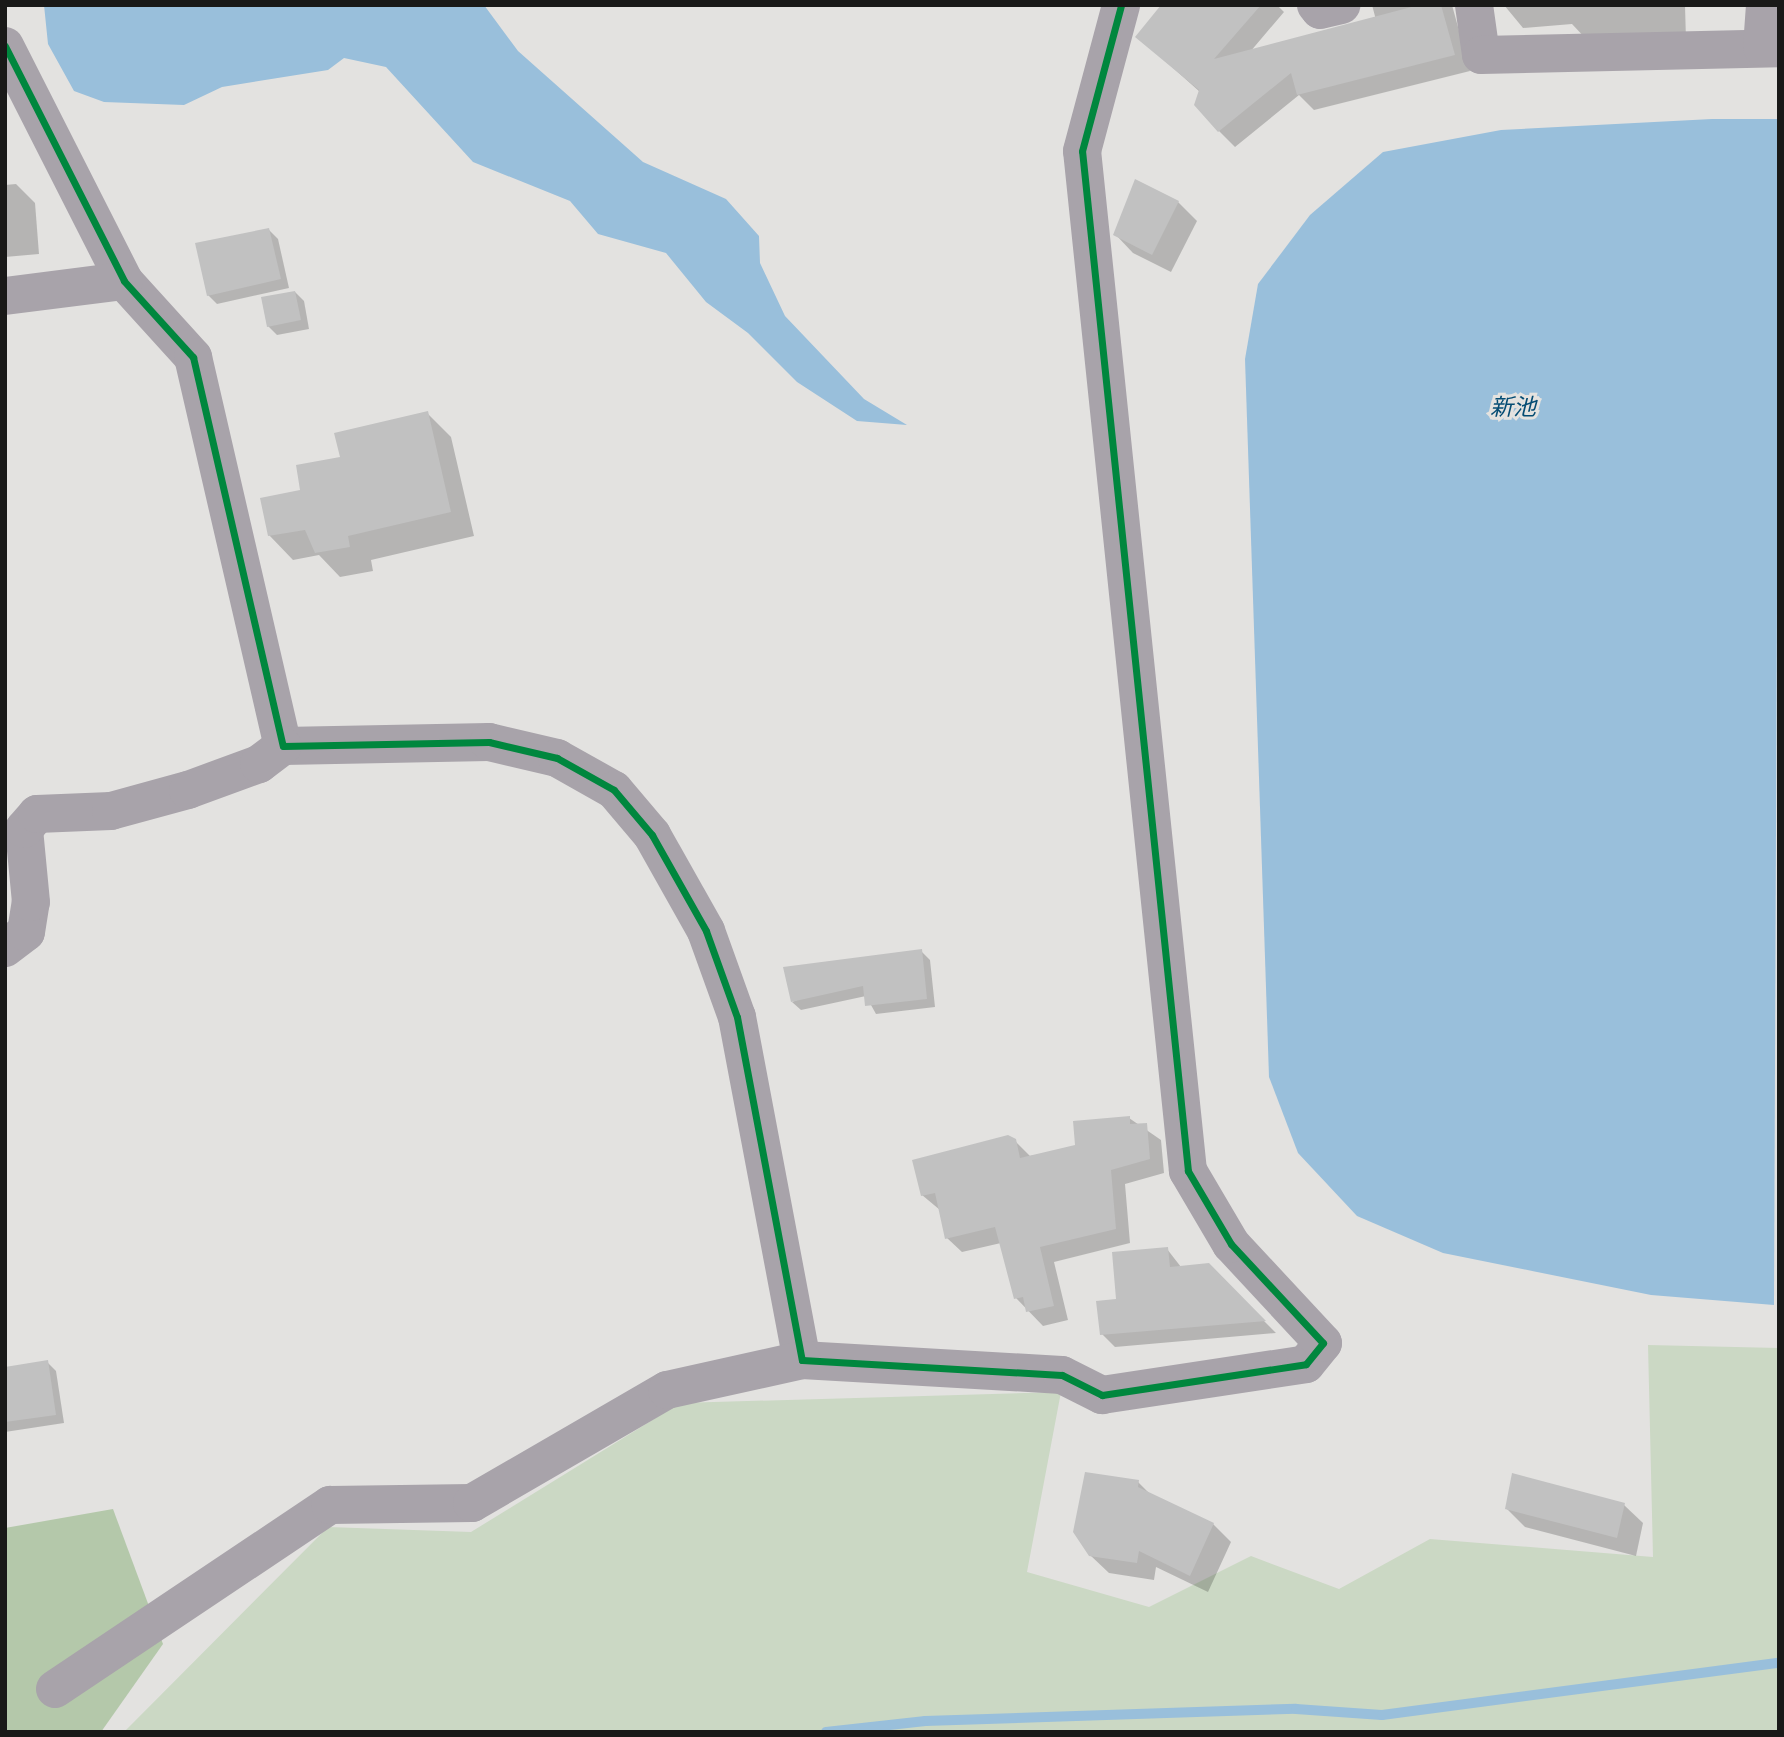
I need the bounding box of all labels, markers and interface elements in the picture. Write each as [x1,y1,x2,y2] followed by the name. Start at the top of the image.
[1490,393,1536,421] water label: 新池

